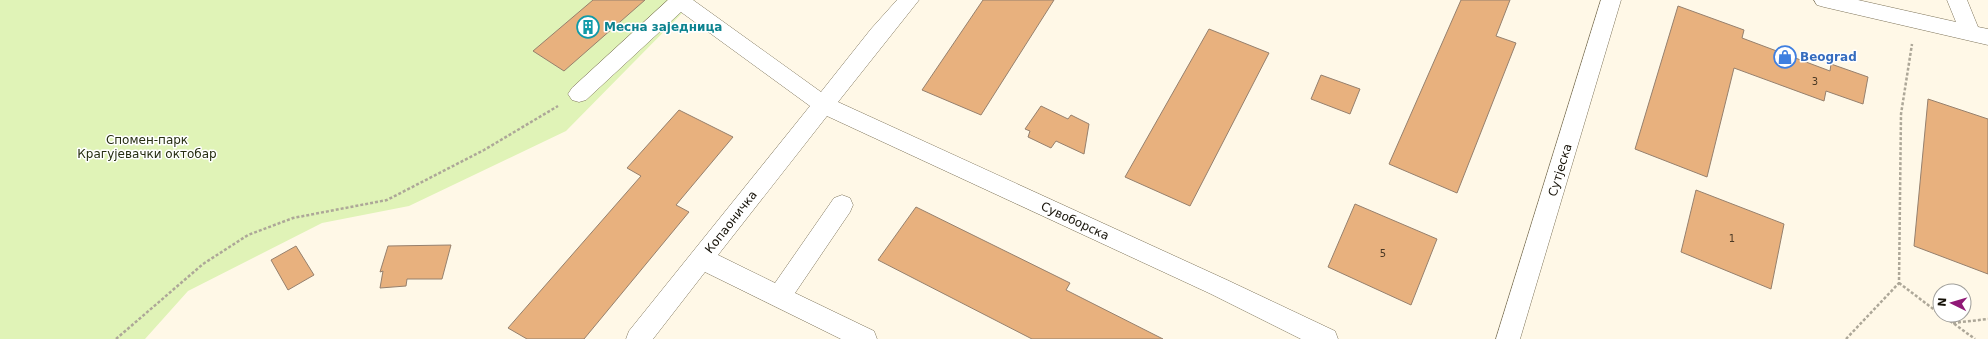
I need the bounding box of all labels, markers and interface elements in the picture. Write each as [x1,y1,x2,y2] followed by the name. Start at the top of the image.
[575,14,601,40] building icon: Месна заједница
[604,20,722,34] place label: Месна заједница
[1772,44,1798,70] shop icon: Beograd
[1800,50,1857,64] place label: Beograd
[1812,76,1818,87] house number: 3
[77,133,217,161] park label: Спомен-парк Крагујевачки октобар
[1545,142,1575,198] street label: Сутјеска
[702,188,760,256] street label: Копаоничка
[1039,199,1111,243] street label: Сувоборска
[1729,233,1735,244] house number: 1
[1380,248,1386,259] house number: 5
[1932,283,1972,323] north arrow
[1936,297,1949,307] text: N

